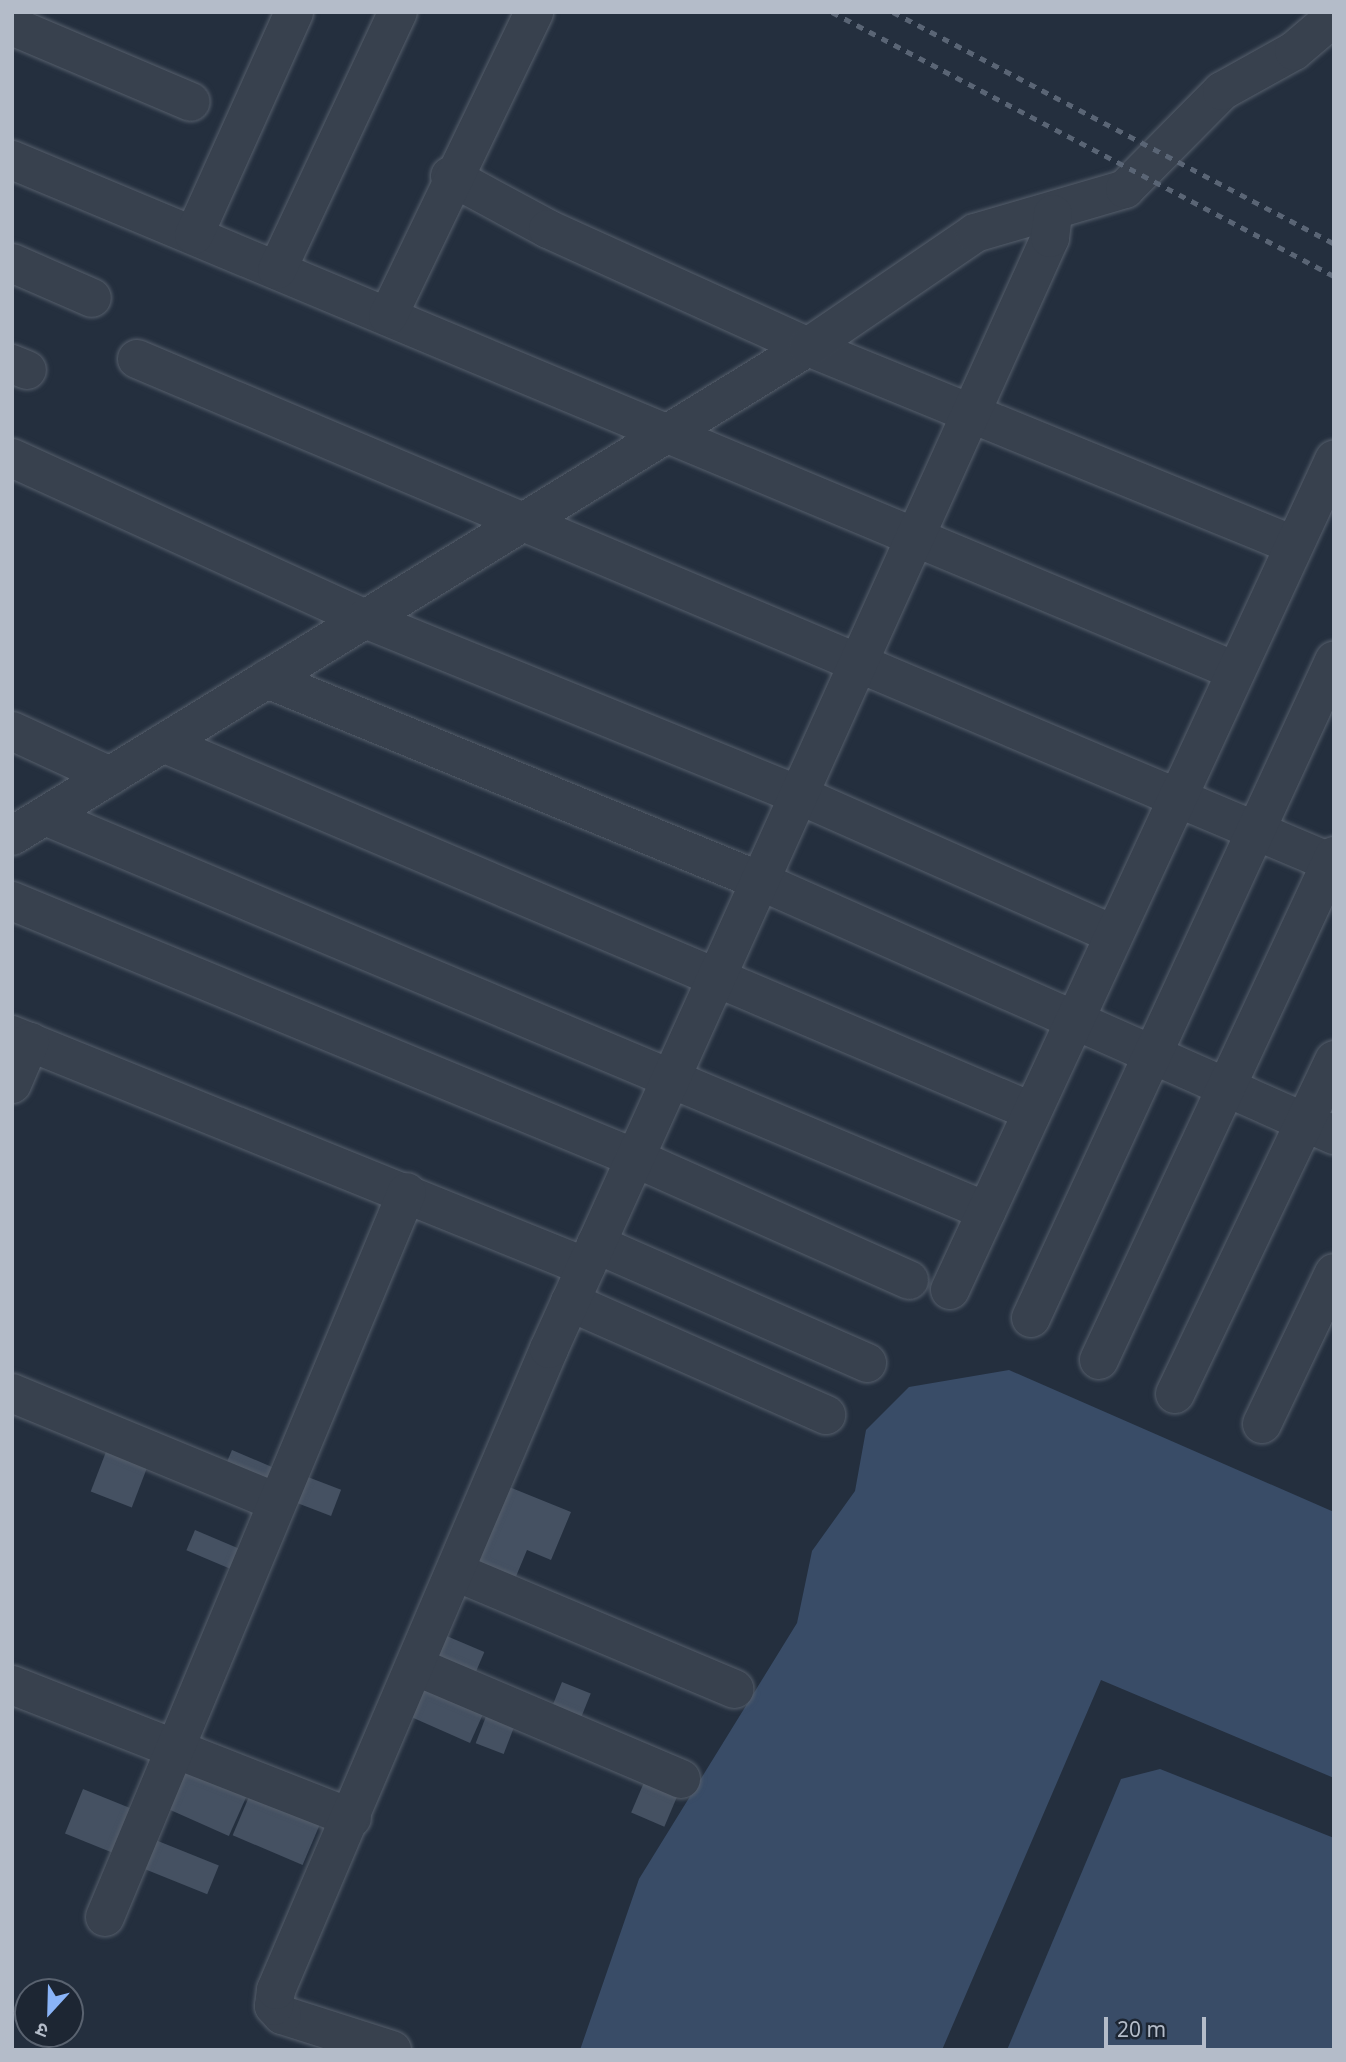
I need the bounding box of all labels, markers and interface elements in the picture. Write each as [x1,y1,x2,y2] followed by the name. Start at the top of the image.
[14,1978,84,2048] north arrow
[1108,2002,1210,2046] scale bar
[1117,2015,1166,2043] text: 20 m
[32,2016,52,2045] text: उ

